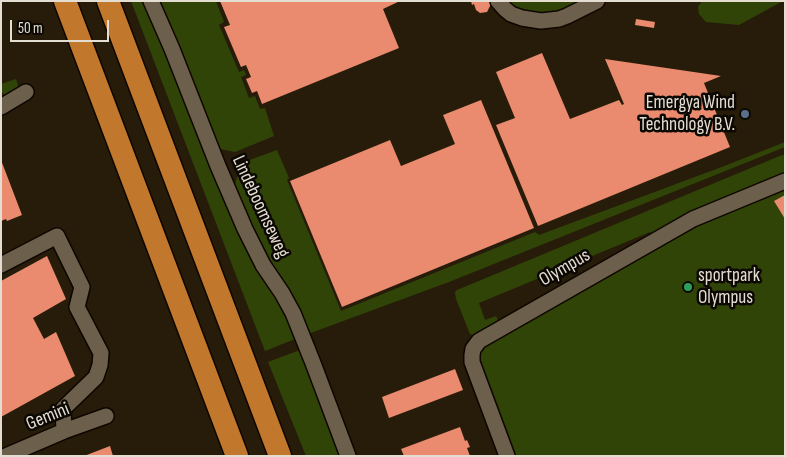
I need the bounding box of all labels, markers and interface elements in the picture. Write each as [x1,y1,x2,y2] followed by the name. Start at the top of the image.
[12,10,111,42] scale bar
[18,19,43,38] text: 50 m
[639,92,735,136] place label: Emergya Wind Technology B.V.
[739,108,751,120] marker: Emergya Wind Technology B.V.
[226,152,294,262] street label: Lindeboomseweg
[535,244,595,292] street label: Olympus
[698,265,760,309] place label: sportpark Olympus
[682,281,694,293] marker: sportpark Olympus
[23,398,73,436] street label: Gemini

